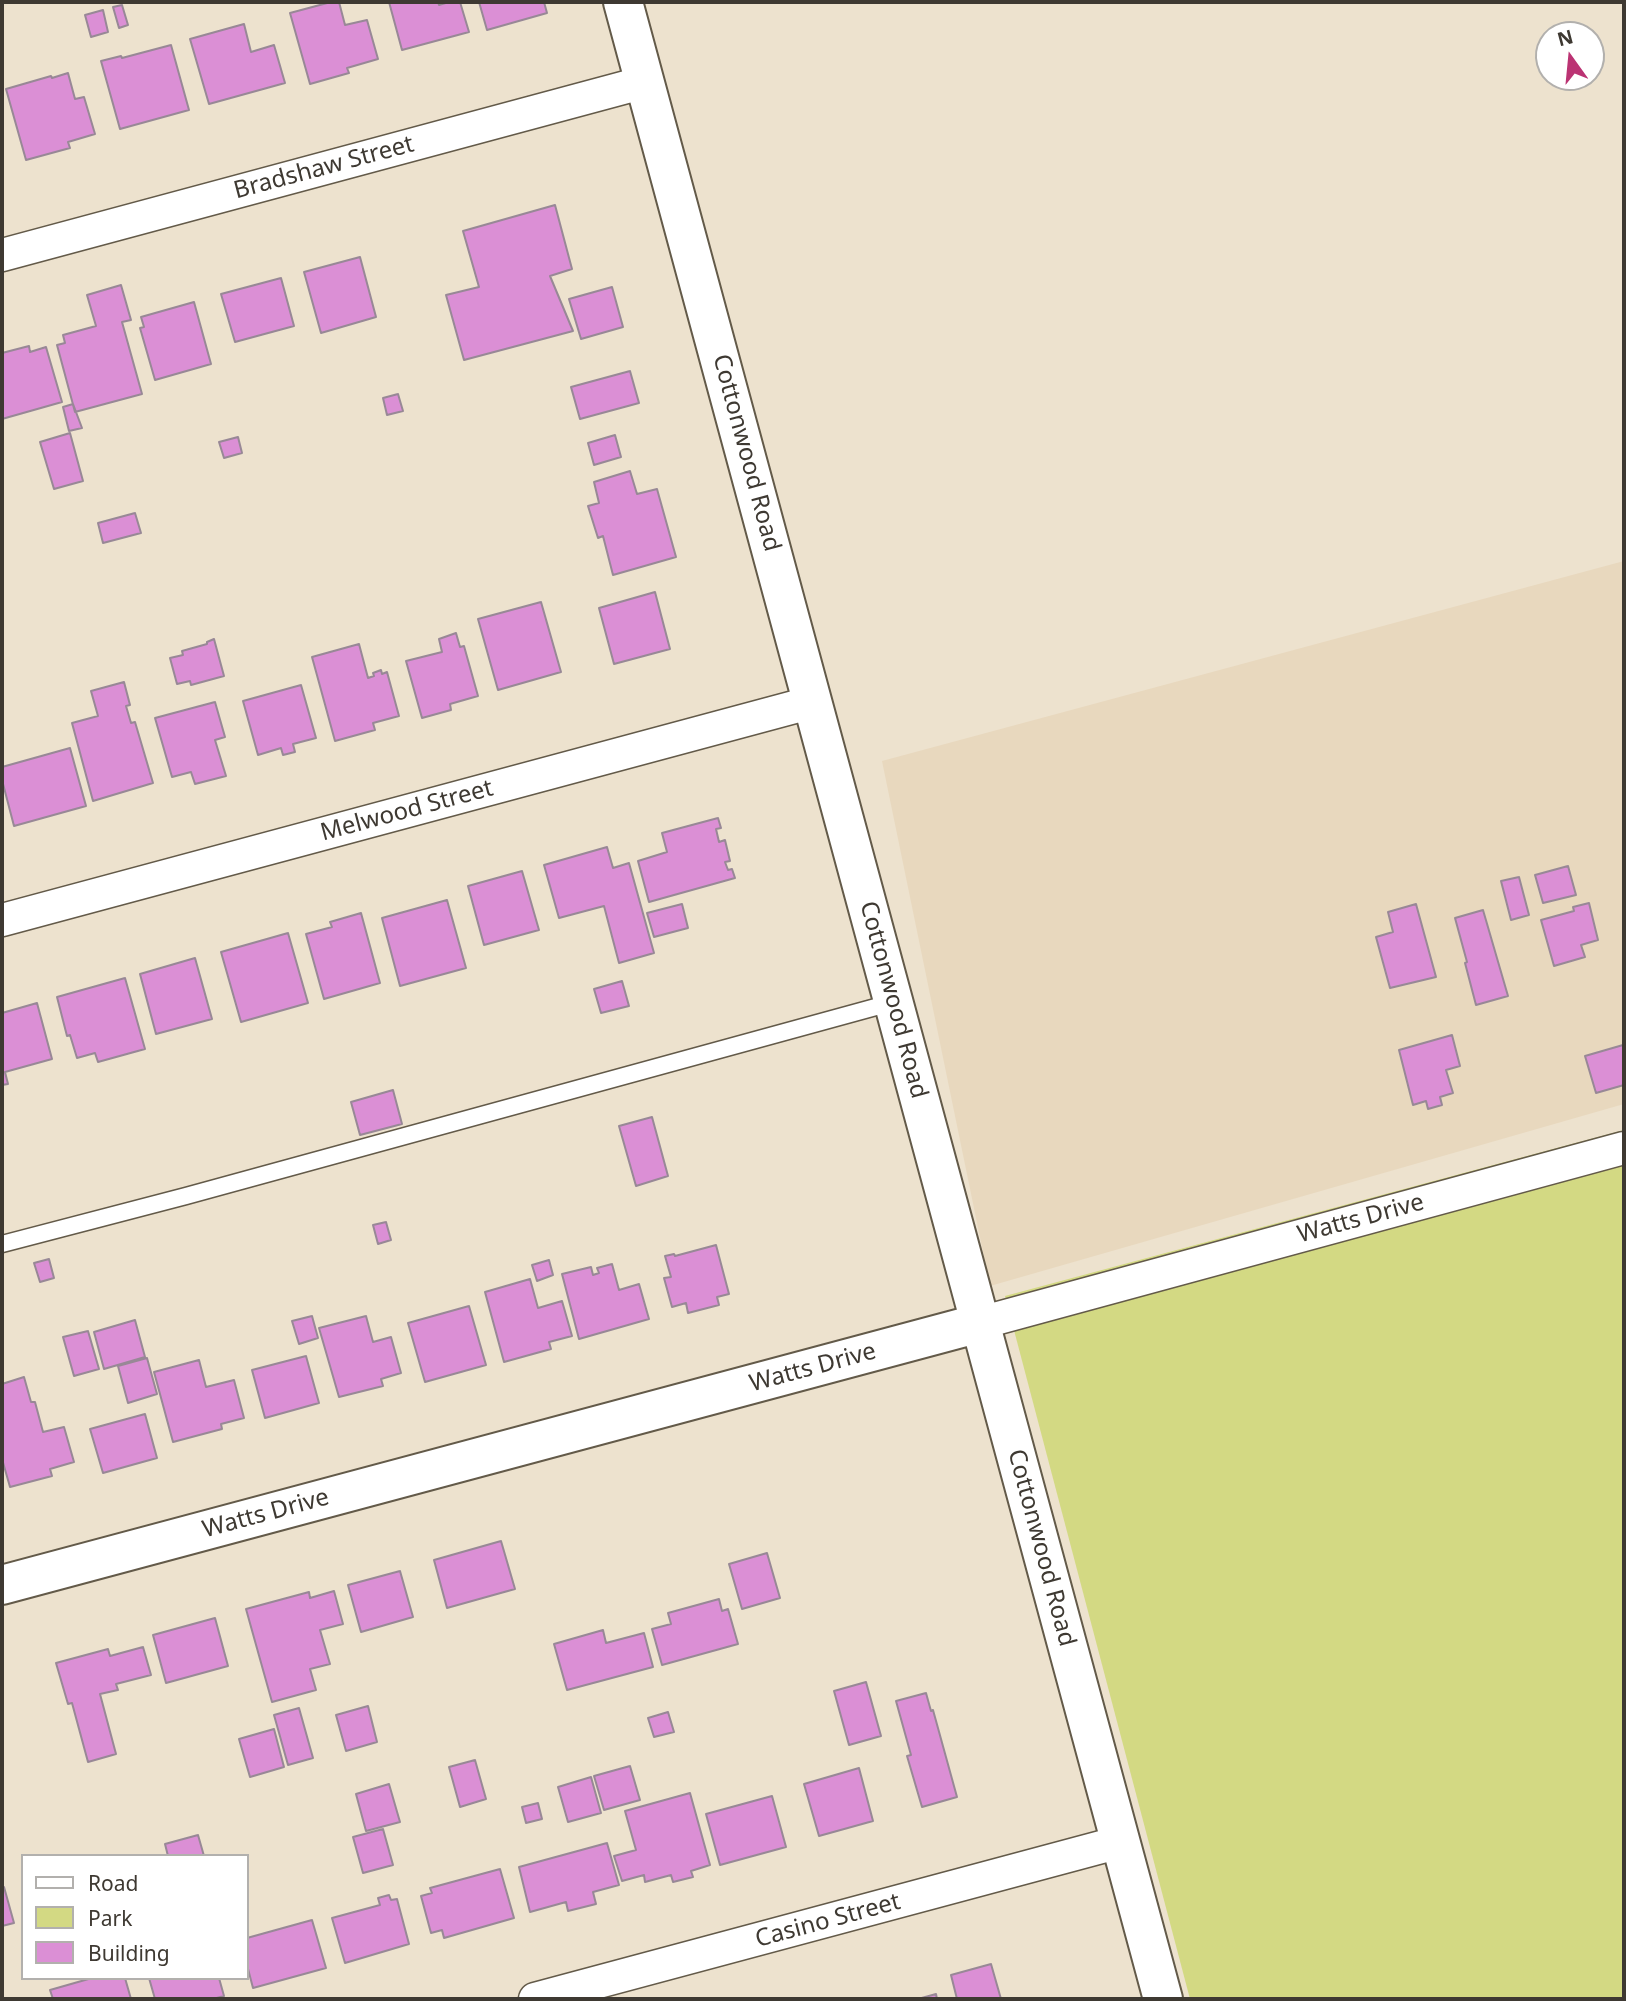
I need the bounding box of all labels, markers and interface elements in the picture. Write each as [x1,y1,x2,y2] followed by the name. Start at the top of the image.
[1535,21,1605,91] north arrow
[1554,23,1576,52] text: N
[231,130,417,206] street label: Bradshaw Street
[706,351,786,555] street label: Cottonwood Road
[318,774,496,848] street label: Melwood Street
[853,898,933,1102] street label: Cottonwood Road
[1295,1188,1427,1250] street label: Watts Drive
[747,1337,879,1399] street label: Watts Drive
[1001,1446,1081,1650] street label: Cottonwood Road
[200,1483,332,1545] street label: Watts Drive
[21,1854,248,1980] legend
[88,1869,138,1897] text: Road
[752,1888,904,1954] street label: Casino Street
[88,1904,132,1932] text: Park
[88,1939,170,1967] text: Building

